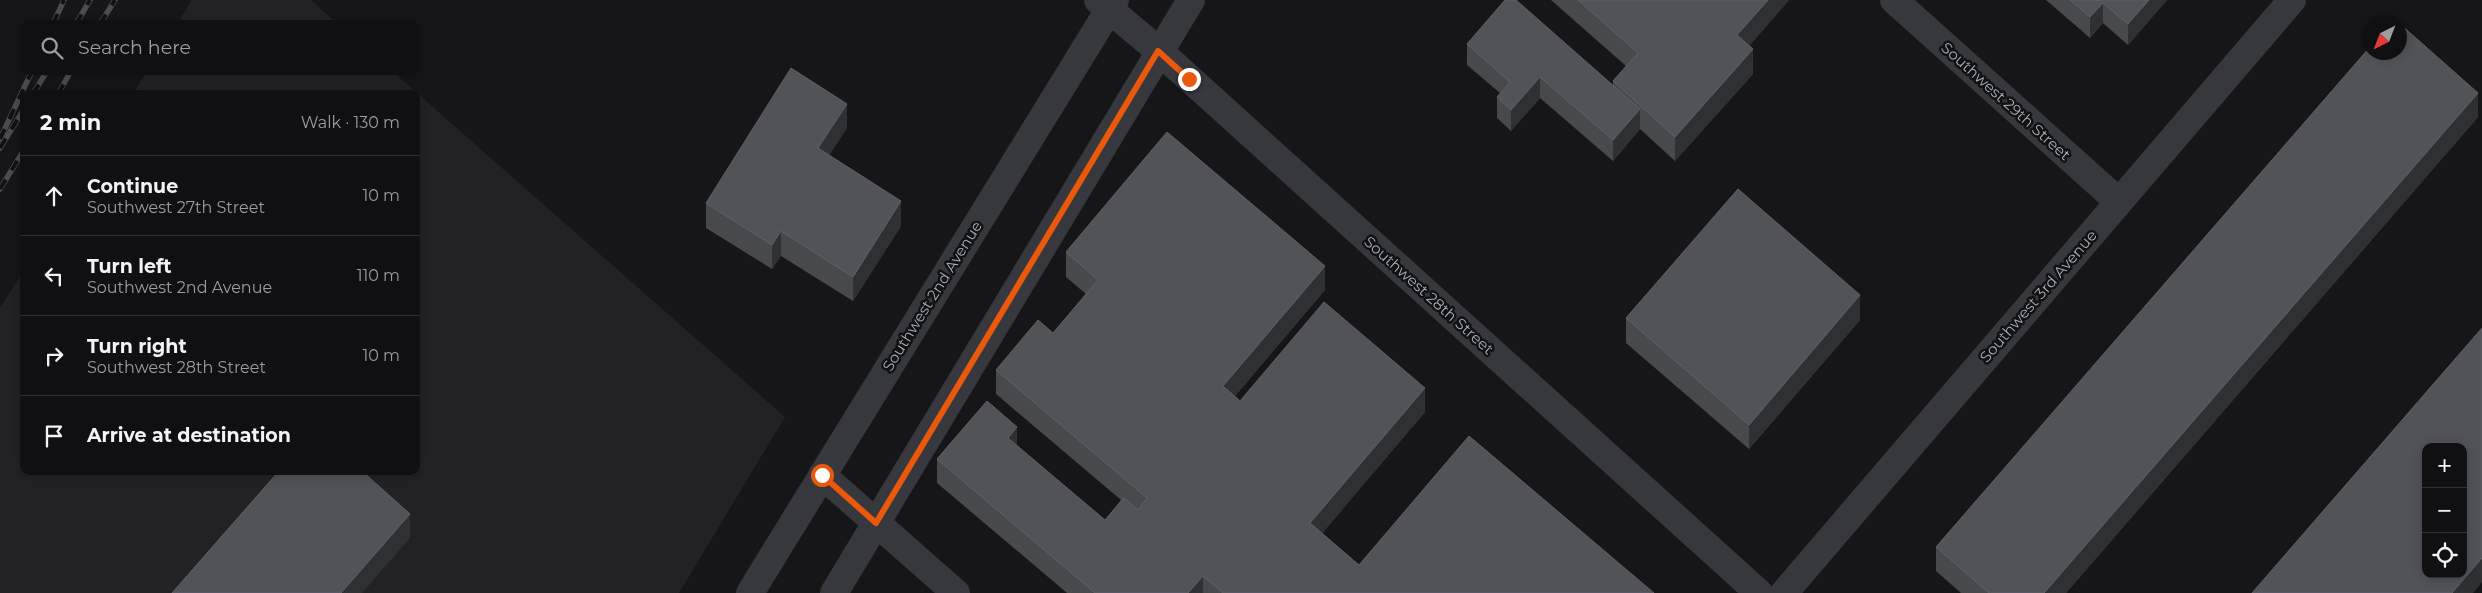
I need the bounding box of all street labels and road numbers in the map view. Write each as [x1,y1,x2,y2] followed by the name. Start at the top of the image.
[1937,38,2075,164] street label: Southwest 29th Street
[878,217,986,375] street label: Southwest 2nd Avenue
[1975,226,2101,366] street label: Southwest 3rd Avenue
[1360,232,1498,358] street label: Southwest 28th Street

